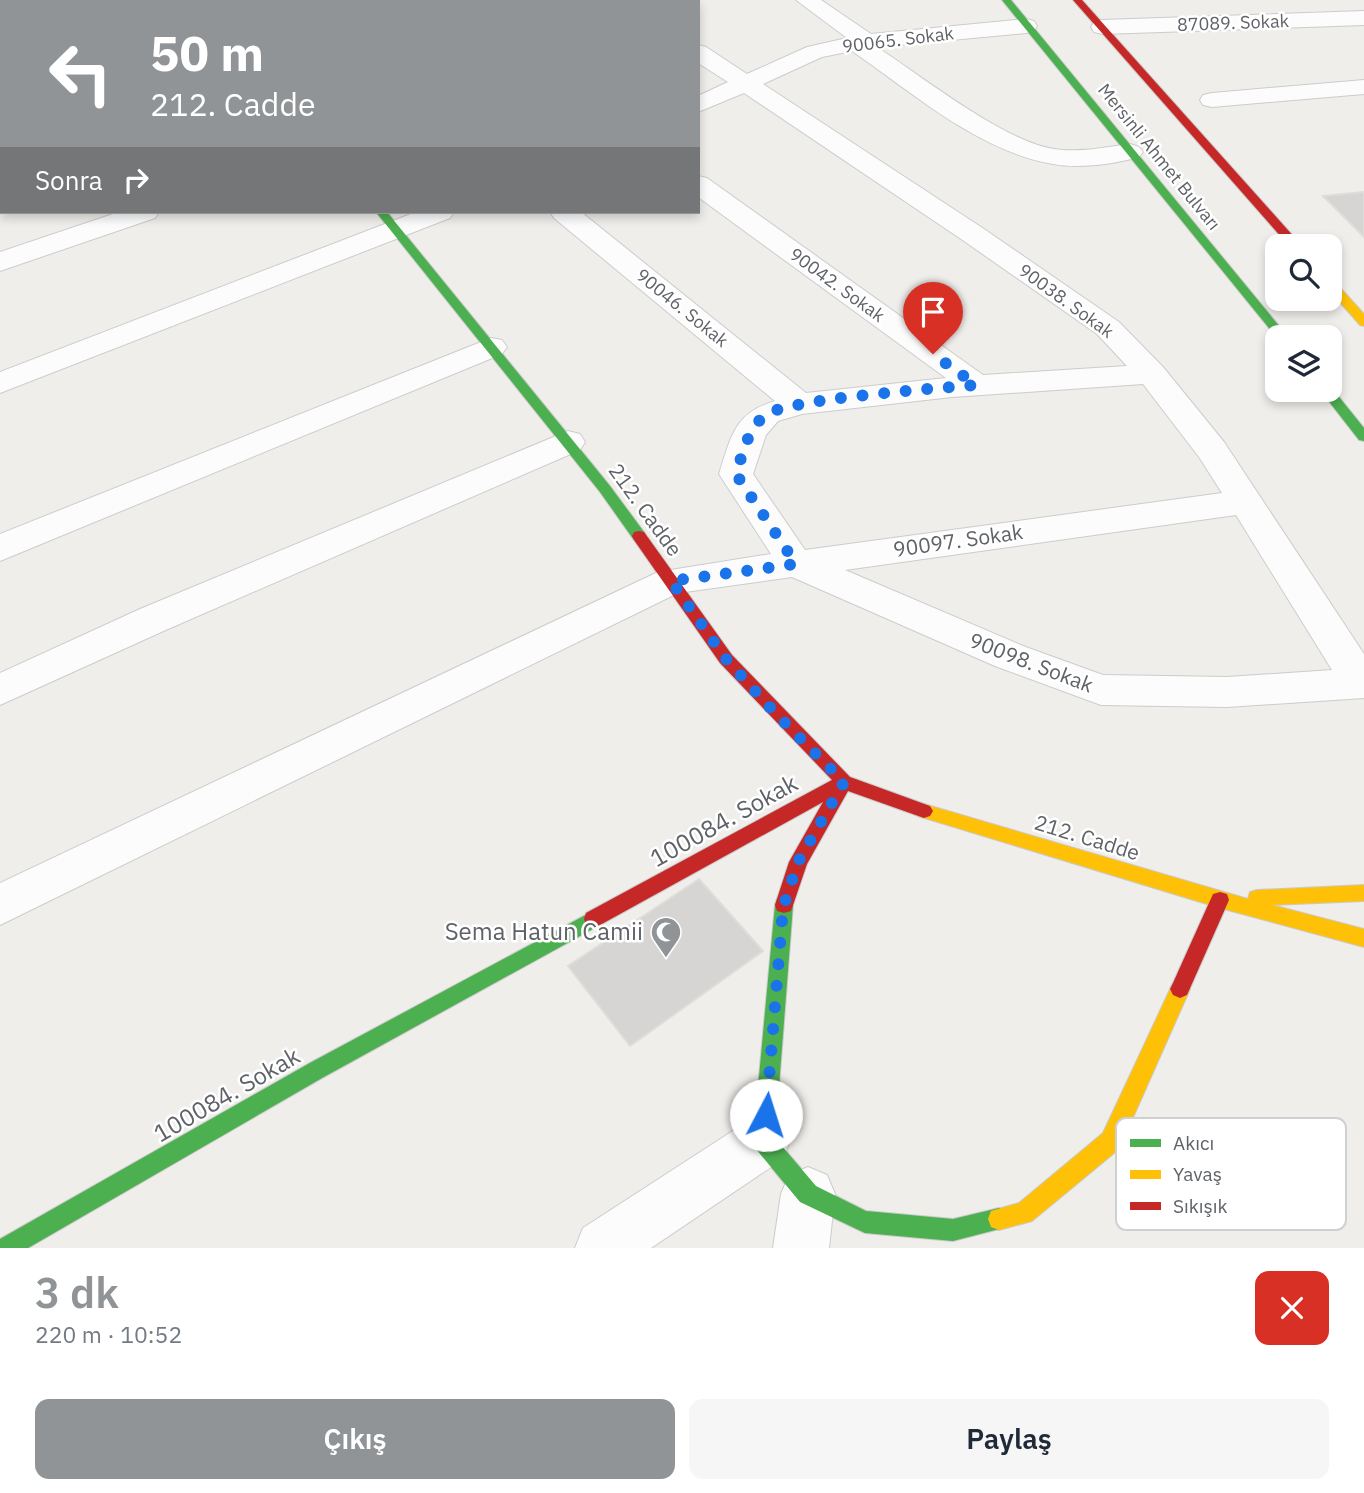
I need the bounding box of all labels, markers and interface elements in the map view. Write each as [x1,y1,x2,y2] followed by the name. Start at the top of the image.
[1177,9,1290,36] street label: 87089. Sokak
[150,21,264,84] text: 50 m
[841,21,956,58] street label: 90065. Sokak
[35,28,126,119] icon: left
[1093,79,1226,235] street label: Mersinli Ahmet Bulvarı
[150,83,316,125] text: 212. Cadde
[117,161,155,199] icon: right
[35,163,103,197] text: Sonra
[1265,234,1342,402] map controls
[1265,234,1342,311] button: search
[785,242,890,327] street label: 90042. Sokak
[1014,258,1119,343] street label: 90038. Sokak
[631,263,734,352] street label: 90046. Sokak
[903,282,963,354] pin
[914,293,952,331] icon: arrive
[1265,325,1342,402] button: layers
[603,457,689,562] street label: 212. Cadde
[891,517,1025,563] street label: 90097. Sokak
[965,626,1097,699] street label: 90098. Sokak
[644,766,803,874] street label: 100084. Sokak
[1031,808,1143,866] street label: 212. Cadde
[445,915,643,947] place label: Sema Hatun Camii
[649,915,683,959] mosque icon: Sema Hatun Camii
[147,1039,306,1149] street label: 100084. Sokak
[729,1078,803,1152] position arrow
[1116,1118,1346,1230] legend
[1173,1131,1214,1155] text: Akıcı
[1173,1162,1222,1186] text: Yavaş
[1173,1194,1228,1218] text: Sıkışık
[35,1265,119,1320] text: 3 dk
[1255,1271,1329,1345] button: close
[35,1319,182,1349] text: 220 m · 10:52
[35,1399,675,1479] button: Çıkış
[689,1399,1329,1479] button: Paylaş

